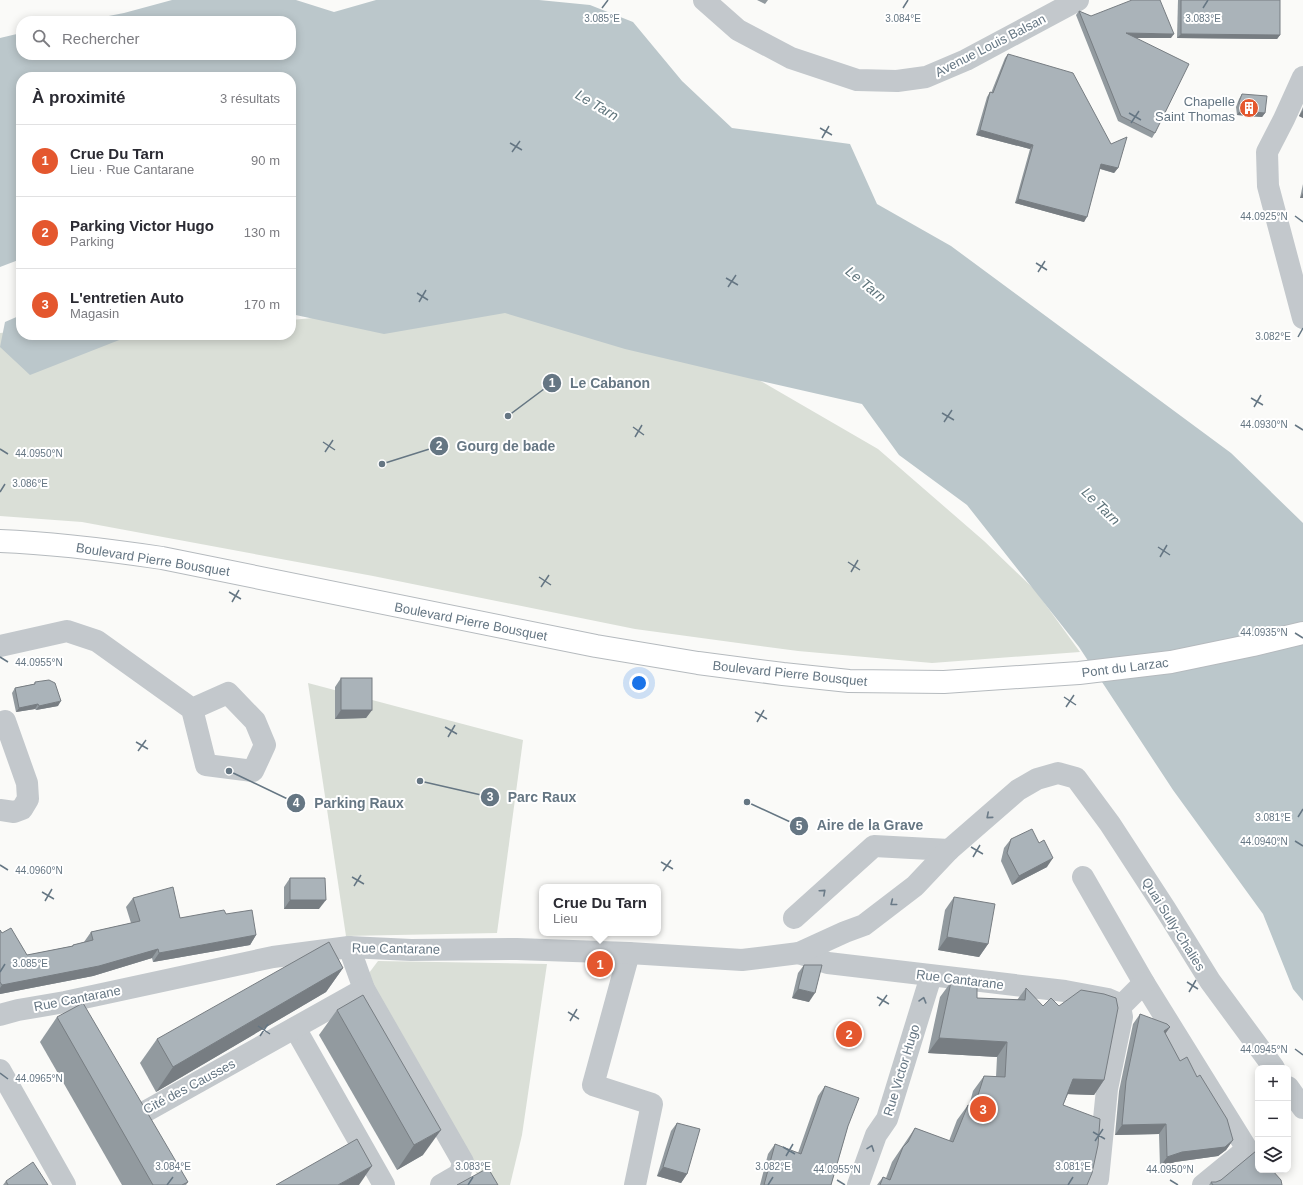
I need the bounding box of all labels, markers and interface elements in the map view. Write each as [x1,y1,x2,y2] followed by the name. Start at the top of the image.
[933,11,1048,80] street label: Avenue Louis Balsan
[584,13,620,24] text: 3.085°E
[885,13,921,24] text: 3.084°E
[1185,13,1221,24] text: 3.083°E
[16,16,296,60] search box
[30,27,52,49] icon: search
[62,30,140,47] text: Rechercher
[573,86,622,124] water label: Le Tarn
[32,88,126,107] text: À proximité
[220,91,280,106] text: 3 résultats
[1155,94,1235,124] place label: Chapelle Saint Thomas
[1238,97,1260,119] building icon: Chapelle Saint Thomas
[70,145,164,162] text: Crue Du Tarn
[41,153,49,168] text: 1
[251,153,280,168] text: 90 m
[70,162,194,177] text: Lieu · Rue Cantarane
[1240,211,1288,222] text: 44.0925°N
[70,217,214,234] text: Parking Victor Hugo
[41,225,49,240] text: 2
[244,225,280,240] text: 130 m
[70,234,114,249] text: Parking
[843,263,889,305] water label: Le Tarn
[70,289,184,306] text: L'entretien Auto
[41,297,49,312] text: 3
[244,297,280,312] text: 170 m
[70,306,119,321] text: Magasin
[1255,331,1291,342] text: 3.082°E
[542,370,658,396] callout: Le Cabanon
[570,375,650,391] text: Le Cabanon
[549,376,556,390] text: 1
[1240,419,1288,430] text: 44.0930°N
[429,433,563,459] callout: Gourg de bade
[457,438,556,454] text: Gourg de bade
[436,439,443,453] text: 2
[15,448,63,459] text: 44.0950°N
[12,478,48,489] text: 3.086°E
[1079,484,1124,528] water label: Le Tarn
[75,540,231,579] street label: Boulevard Pierre Bousquet
[393,599,549,644] street label: Boulevard Pierre Bousquet
[1240,627,1288,638] text: 44.0935°N
[1081,655,1170,680] street label: Pont du Larzac
[15,657,63,668] text: 44.0955°N
[712,658,868,689] street label: Boulevard Pierre Bousquet
[629,673,649,693] your location
[480,784,584,810] callout: Parc Raux
[508,789,576,805] text: Parc Raux
[286,790,412,816] callout: Parking Raux
[487,790,494,804] text: 3
[314,795,404,811] text: Parking Raux
[293,796,300,810] text: 4
[986,811,994,818] one-way arrow
[1255,812,1291,823] text: 3.081°E
[789,813,931,839] callout: Aire de la Grave
[817,817,924,833] text: Aire de la Grave
[796,819,803,833] text: 5
[1240,836,1288,847] text: 44.0940°N
[15,865,63,876] text: 44.0960°N
[1139,875,1209,974] street label: Quai Sully-Chalies
[539,884,661,936] popup
[818,889,826,897] one-way arrow
[553,894,647,911] text: Crue Du Tarn
[890,898,897,905] one-way arrow
[553,911,578,926] text: Lieu
[352,940,440,957] street label: Rue Cantarane
[587,949,613,979] pin: 1
[12,958,48,969] text: 3.085°E
[915,967,1005,992] street label: Rue Cantarane
[32,983,122,1014] street label: Rue Cantarane
[918,997,927,1004] one-way arrow
[836,1019,862,1049] pin: 2
[880,1022,923,1118] street label: Rue Victor Hugo
[1240,1044,1288,1055] text: 44.0945°N
[141,1056,238,1117] street label: Cité des Causses
[1255,1065,1291,1173] map controls
[1255,1065,1291,1101] button: +
[15,1073,63,1084] text: 44.0965°N
[970,1094,996,1124] pin: 3
[1255,1101,1291,1137] button: −
[1255,1137,1291,1173] button: layers
[866,1145,875,1152] one-way arrow
[155,1161,191,1172] text: 3.084°E
[455,1161,491,1172] text: 3.083°E
[755,1161,791,1172] text: 3.082°E
[1055,1161,1091,1172] text: 3.081°E
[813,1164,861,1175] text: 44.0955°N
[1146,1164,1194,1175] text: 44.0950°N

